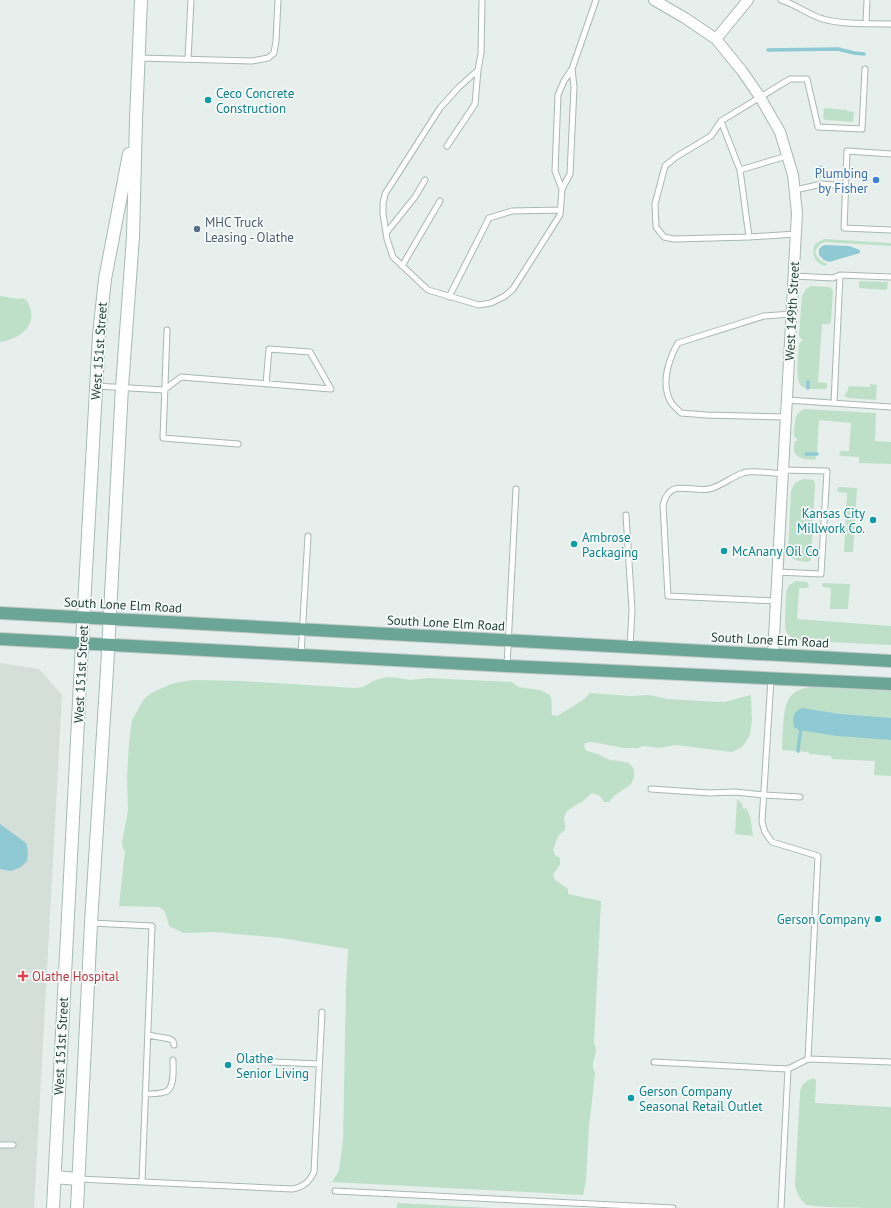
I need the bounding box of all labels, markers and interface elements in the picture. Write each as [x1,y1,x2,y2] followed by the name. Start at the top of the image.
[216,85,294,117] place label: Ceco Concrete Construction
[203,95,213,105] marker: Ceco Concrete Construction
[815,165,869,197] place label: Plumbing by Fisher
[871,175,881,185] marker: Plumbing by Fisher
[205,214,294,246] place label: MHC Truck Leasing - Olathe
[192,224,202,234] marker: MHC Truck Leasing - Olathe
[781,260,803,361] street label: West 149th Street
[87,301,111,400] street label: West 151st Street
[797,505,865,537] place label: Kansas City Millwork Co.
[868,515,878,525] marker: Kansas City Millwork Co.
[582,529,638,561] place label: Ambrose Packaging
[569,539,579,549] marker: Ambrose Packaging
[732,543,819,560] place label: McAnany Oil Co
[719,546,729,556] marker: McAnany Oil Co
[63,593,183,617] street label: South Lone Elm Road
[386,611,506,635] street label: South Lone Elm Road
[70,624,92,723] street label: West 151st Street
[710,628,830,652] street label: South Lone Elm Road
[777,911,870,928] place label: Gerson Company
[873,914,883,924] marker: Gerson Company
[32,968,119,985] place label: Olathe Hospital
[17,970,29,982] marker: Olathe Hospital
[50,996,72,1095] street label: West 151st Street
[236,1050,309,1082] place label: Olathe Senior Living
[223,1060,233,1070] marker: Olathe Senior Living
[639,1083,763,1115] place label: Gerson Company Seasonal Retail Outlet
[626,1093,636,1103] marker: Gerson Company Seasonal Retail Outlet

